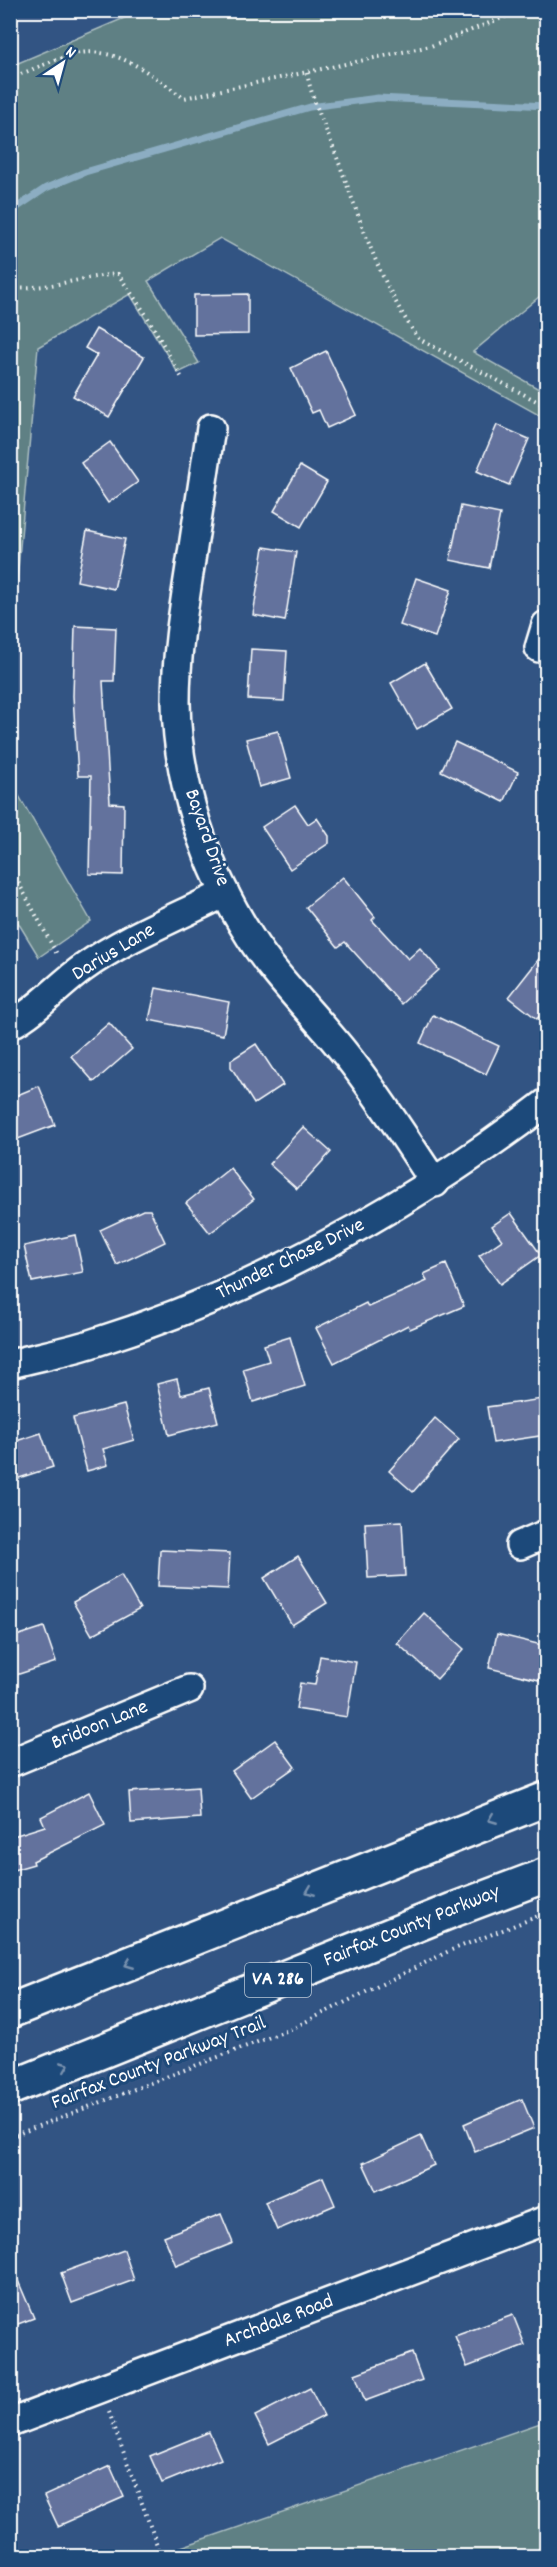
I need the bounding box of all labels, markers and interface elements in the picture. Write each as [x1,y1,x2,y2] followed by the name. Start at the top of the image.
[33,33,93,93] north arrow
[60,41,80,65] text: N
[175,785,237,891] street label: Bayard Drive
[67,916,161,990] street label: Darius Lane
[212,1211,370,1309] street label: Thunder Chase Drive
[47,1693,153,1759] street label: Bridoon Lane
[487,1812,497,1825] one-way arrow
[319,1878,505,1976] street label: Fairfax County Parkway
[306,1884,316,1897] one-way arrow
[124,1956,135,1969] one-way arrow
[245,1963,311,1997] road number: VA 286
[47,2009,271,2119] street label: Fairfax County Parkway Trail
[59,2061,69,2074] one-way arrow
[220,2287,338,2357] street label: Archdale Road

